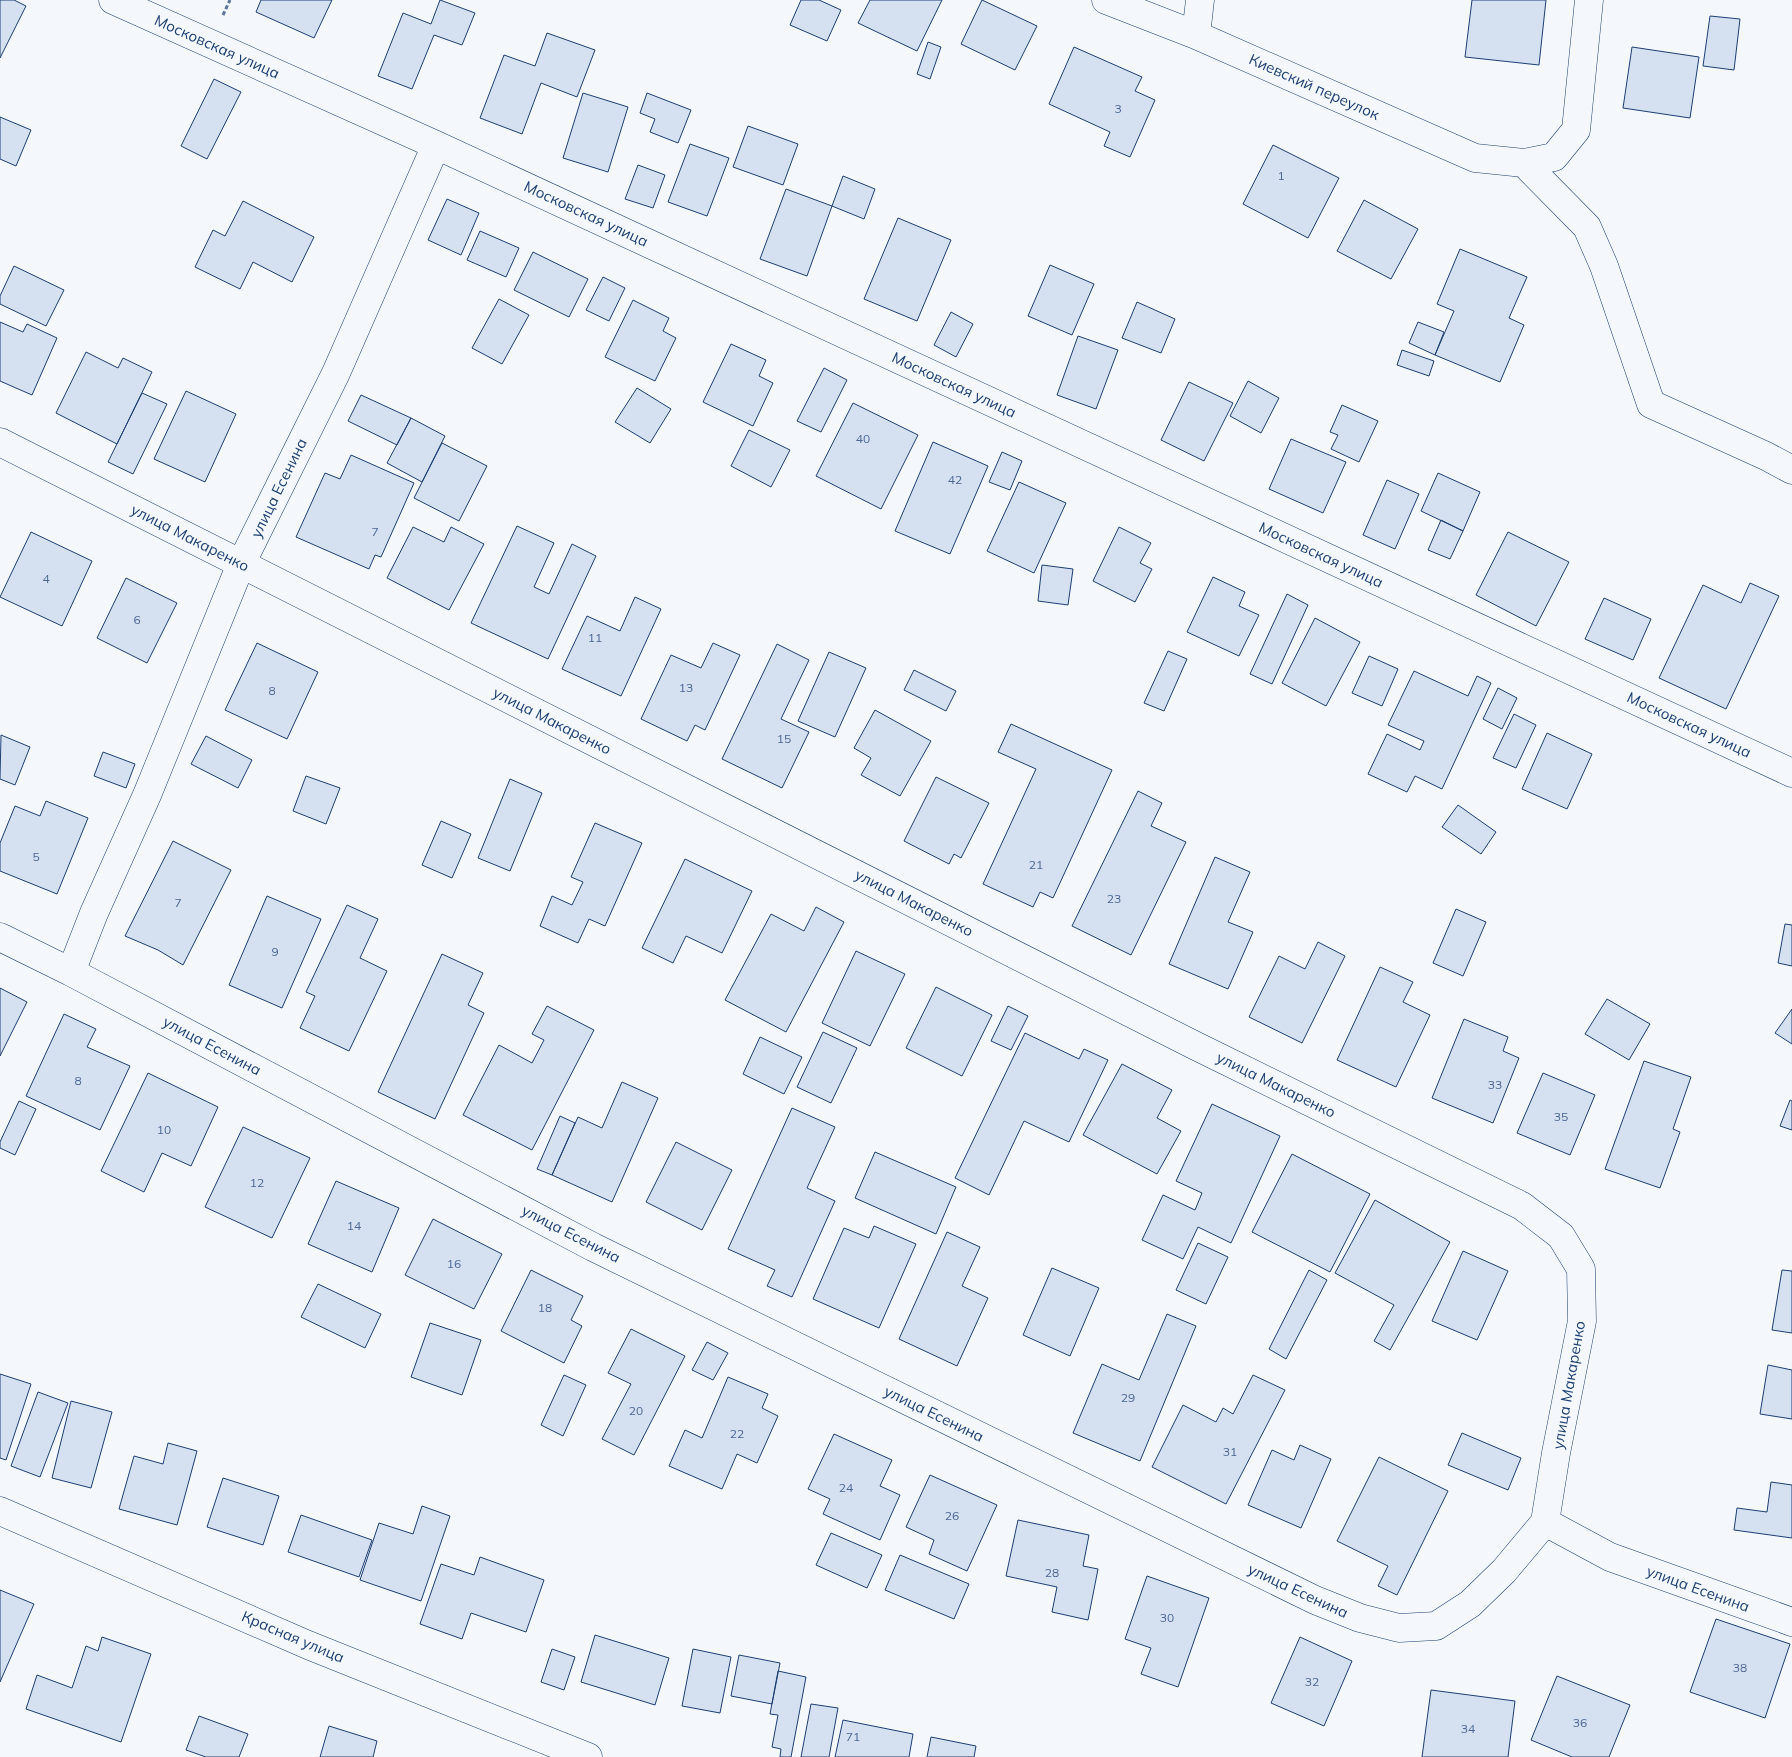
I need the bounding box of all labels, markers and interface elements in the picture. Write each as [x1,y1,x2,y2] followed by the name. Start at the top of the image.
[152,10,283,83] street label: Московская улица
[1246,49,1383,124] street label: Киевский переулок
[1114,101,1122,116] house number: 3
[1277,168,1285,183] house number: 1
[521,176,651,251] street label: Московская улица
[889,347,1019,422] street label: Московская улица
[856,431,870,446] house number: 40
[246,435,311,541] street label: улица Есенина
[948,472,962,487] house number: 42
[128,500,252,576] street label: улица Макаренко
[1256,517,1386,592] street label: Московская улица
[371,524,379,539] house number: 7
[42,571,50,586] house number: 4
[133,612,141,627] house number: 6
[588,630,602,645] house number: 11
[679,680,693,695] house number: 13
[268,683,276,698] house number: 8
[490,683,614,759] street label: улица Макаренко
[1624,687,1754,762] street label: Московская улица
[777,731,791,746] house number: 15
[32,849,40,864] house number: 5
[1029,857,1043,872] house number: 21
[852,865,976,941] street label: улица Макаренко
[1107,891,1121,906] house number: 23
[174,895,182,910] house number: 7
[271,944,279,959] house number: 9
[160,1012,265,1079] street label: улица Есенина
[1214,1047,1339,1122] street label: улица Макаренко
[74,1073,82,1088] house number: 8
[1488,1077,1502,1092] house number: 33
[1554,1109,1568,1124] house number: 35
[157,1122,171,1137] house number: 10
[250,1175,264,1190] house number: 12
[519,1200,624,1267] street label: улица Есенина
[347,1218,361,1233] house number: 14
[447,1256,461,1271] house number: 16
[538,1300,552,1315] house number: 18
[1548,1319,1589,1451] street label: улица Макаренко
[881,1381,987,1446] street label: улица Есенина
[1121,1390,1135,1405] house number: 29
[629,1403,643,1418] house number: 20
[730,1426,744,1441] house number: 22
[1223,1444,1237,1459] house number: 31
[839,1480,853,1495] house number: 24
[945,1508,959,1523] house number: 26
[1245,1559,1351,1622] street label: улица Есенина
[1644,1561,1752,1616] street label: улица Есенина
[1045,1565,1059,1580] house number: 28
[239,1606,347,1667] street label: Красная улица
[1160,1610,1174,1625] house number: 30
[1733,1660,1747,1675] house number: 38
[1305,1674,1319,1689] house number: 32
[1573,1715,1587,1730] house number: 36
[1461,1721,1475,1736] house number: 34
[846,1729,860,1744] house number: 71

